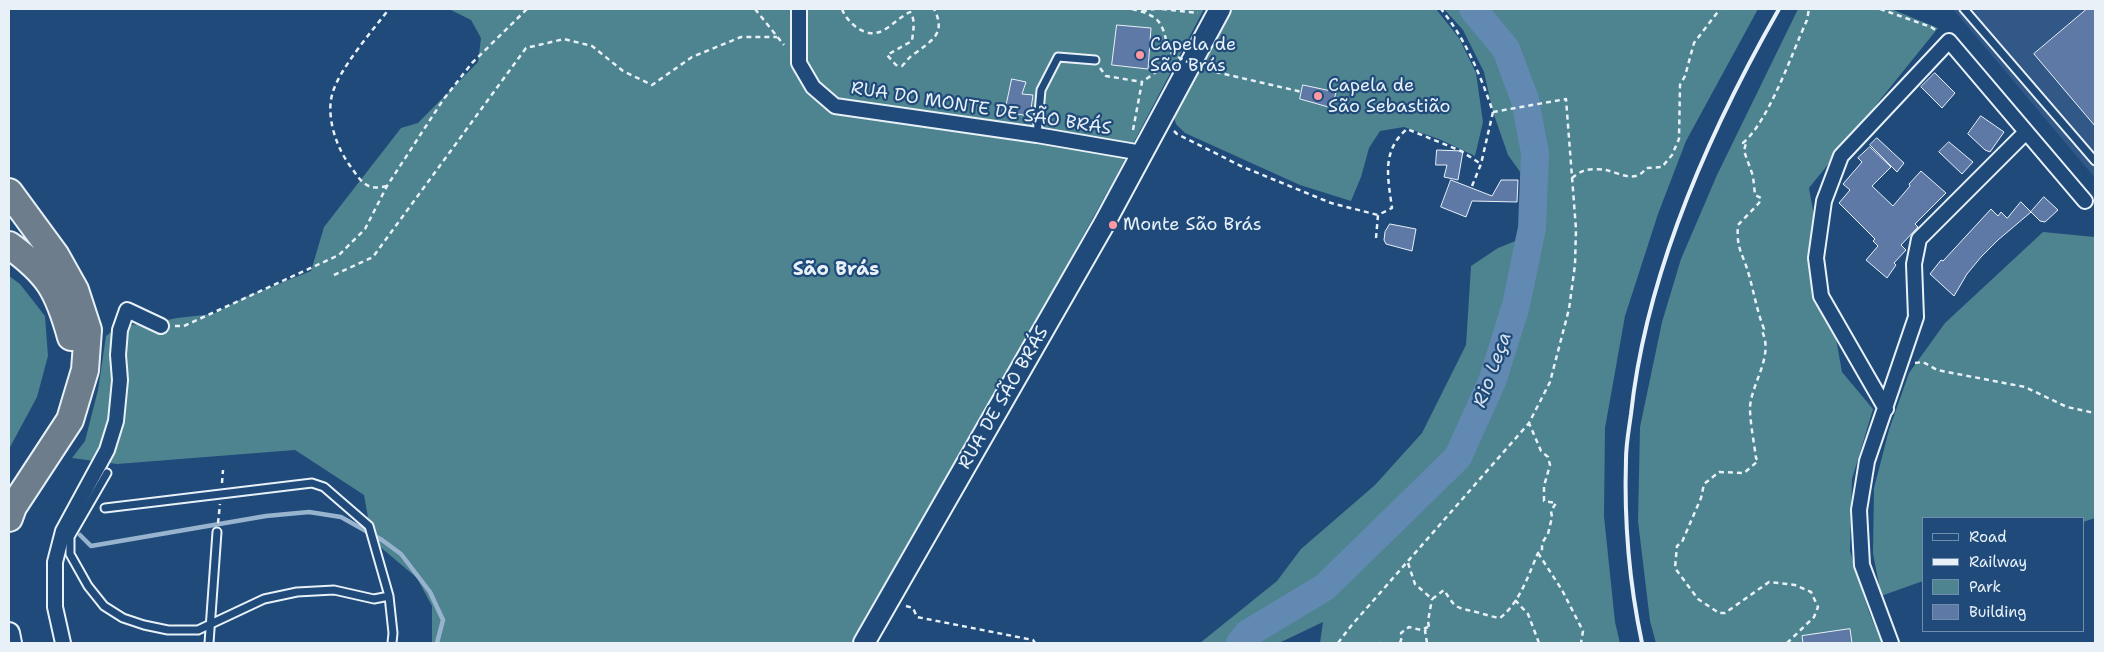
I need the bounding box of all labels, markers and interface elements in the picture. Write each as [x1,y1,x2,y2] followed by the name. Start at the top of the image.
[1150,34,1236,76] place label: Capela de São Brás
[1134,49,1146,61] marker: Capela de São Brás
[1328,75,1450,118] place label: Capela de São Sebastião
[849,78,1113,140] street label: RUA DO MONTE DE SÃO BRÁS
[1312,90,1324,102] marker: Capela de São Sebastião
[1123,214,1262,236] place label: Monte São Brás
[1107,219,1119,231] marker: Monte São Brás
[793,259,879,281] district label: São Brás
[954,323,1054,473] street label: RUA DE SÃO BRÁS
[1469,329,1517,411] water label: Rio Leça
[1922,517,2084,632] legend
[1969,527,2007,547] text: Road
[1969,552,2027,572] text: Railway
[1969,577,2001,597] text: Park
[1969,602,2026,622] text: Building

